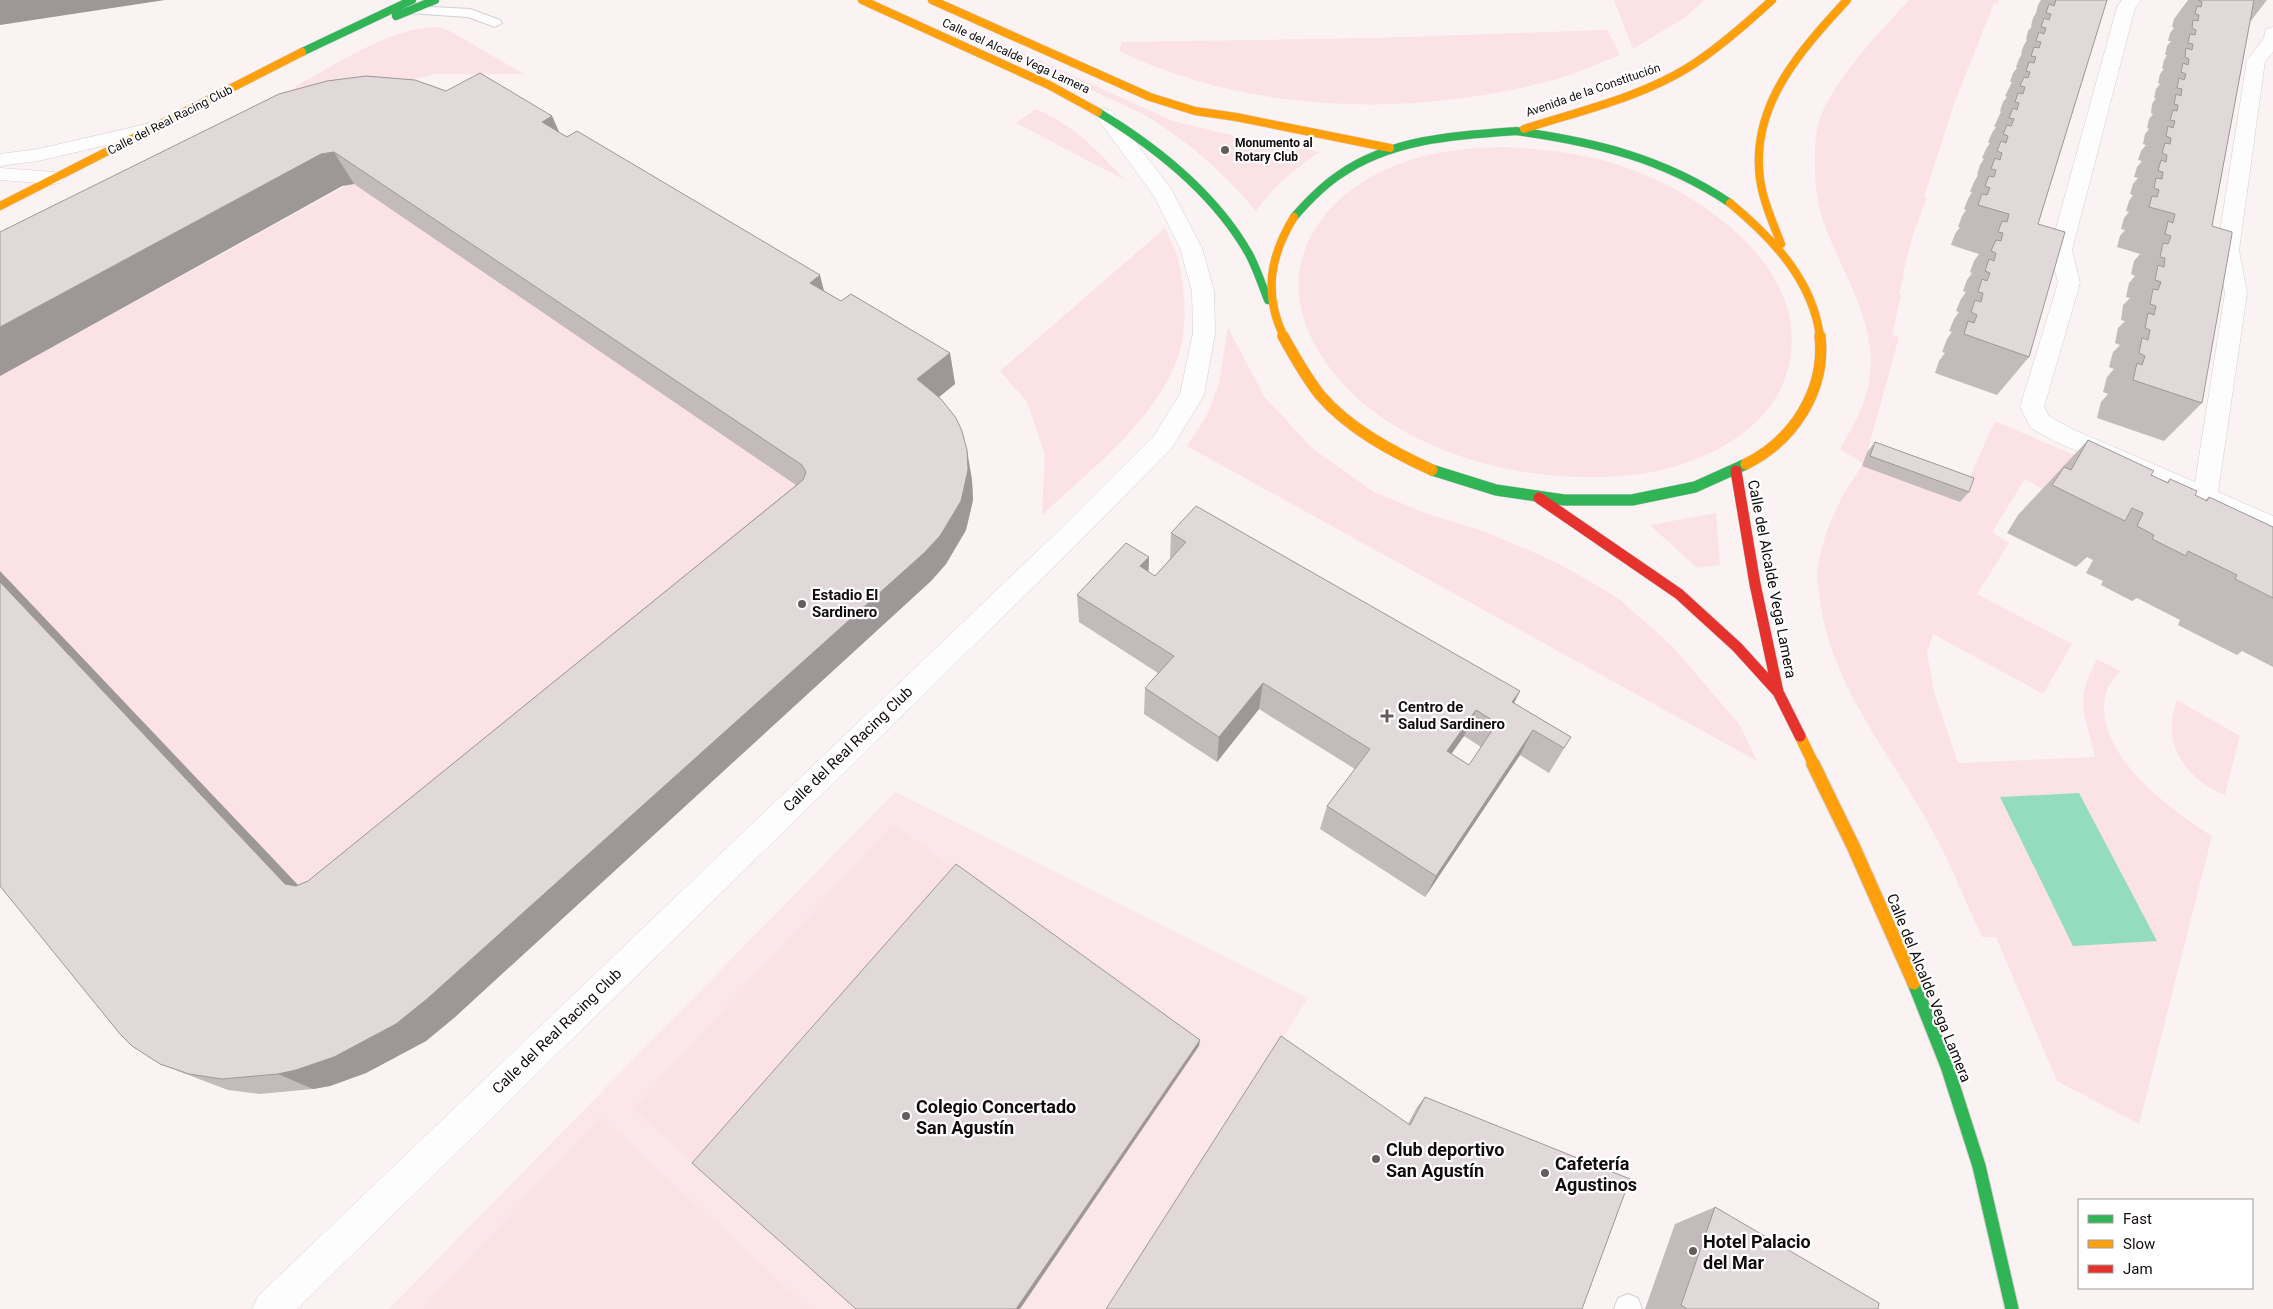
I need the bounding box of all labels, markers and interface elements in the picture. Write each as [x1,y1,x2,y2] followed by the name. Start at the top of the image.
[940,16,1092,96] street label: Calle del Alcalde Vega Lamera
[1524,60,1662,120] street label: Avenida de la Constitución
[105,82,235,158] street label: Calle del Real Racing Club
[1235,136,1313,164] place label: Monumento al Rotary Club
[1219,144,1231,156] marker: Monumento al Rotary Club
[1744,478,1800,680] street label: Calle del Alcalde Vega Lamera
[812,586,878,621] place label: Estadio El Sardinero
[796,598,808,610] marker: Estadio El Sardinero
[780,682,916,816] street label: Calle del Real Racing Club
[1398,698,1505,733] place label: Centro de Salud Sardinero
[1380,709,1394,723] marker: Centro de Salud Sardinero
[1883,891,1975,1085] street label: Calle del Alcalde Vega Lamera
[489,964,625,1098] street label: Calle del Real Racing Club
[916,1096,1076,1138] place label: Colegio Concertado San Agustín
[900,1110,912,1122] marker: Colegio Concertado San Agustín
[1386,1139,1504,1181] place label: Club deportivo San Agustín
[1370,1153,1382,1165] marker: Club deportivo San Agustín
[1555,1153,1637,1195] place label: Cafetería Agustinos
[1539,1167,1551,1179] marker: Cafetería Agustinos
[2078,1199,2253,1289] legend
[2123,1210,2152,1228] text: Fast
[1703,1231,1811,1273] place label: Hotel Palacio del Mar
[2123,1235,2155,1253] text: Slow
[1687,1245,1699,1257] marker: Hotel Palacio del Mar
[2123,1260,2153,1278] text: Jam

